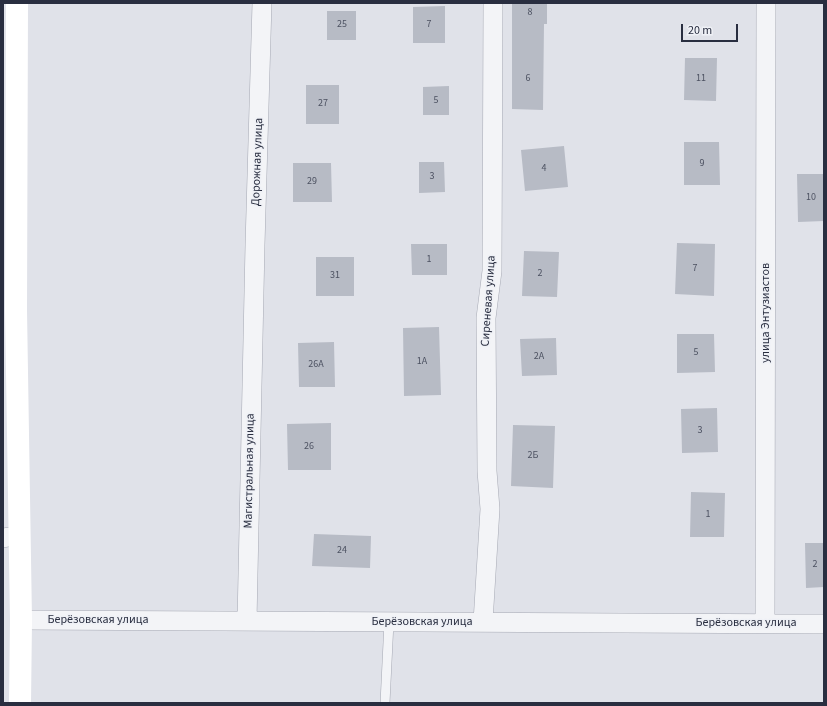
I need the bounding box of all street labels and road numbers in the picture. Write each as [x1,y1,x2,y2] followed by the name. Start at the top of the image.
[249,118,267,206] street label: Дорожная улица
[479,255,499,347] street label: Сиреневая улица
[759,263,773,363] street label: улица Энтузиастов
[242,413,258,529] street label: Магистральная улица
[48,613,148,627] street label: Берёзовская улица
[372,615,472,629] street label: Берёзовская улица
[696,616,796,630] street label: Берёзовская улица

